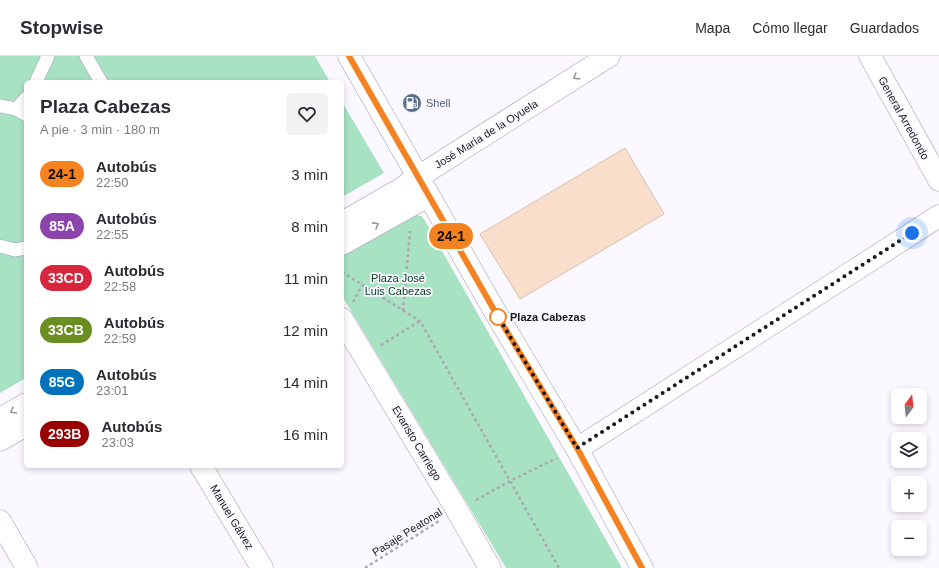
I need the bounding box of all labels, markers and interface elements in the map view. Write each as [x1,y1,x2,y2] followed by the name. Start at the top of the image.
[20,17,103,38] text: Stopwise
[695,20,730,36] text: Mapa
[752,20,828,36] text: Cómo llegar
[850,20,919,36] text: Guardados
[573,72,580,80] one-way arrow
[876,74,932,162] street label: General Arredondo
[401,92,423,114] fuel station icon: Shell
[286,93,328,135] button: heart
[40,96,171,117] text: Plaza Cabezas
[426,97,450,109] place label: Shell
[432,97,540,171] street label: José María de la Oyuela
[40,122,160,137] text: A pie · 3 min · 180 m
[96,158,157,175] text: Autobús
[48,166,76,182] text: 24-1
[291,166,328,183] text: 3 min
[96,175,129,190] text: 22:50
[96,210,157,227] text: Autobús
[49,218,75,234] text: 85A
[291,218,328,235] text: 8 min
[372,222,379,229] one-way arrow
[423,223,479,249] line badge: 24-1
[902,223,922,243] your location
[96,227,129,242] text: 22:55
[437,228,465,244] text: 24-1
[104,262,165,279] text: Autobús
[48,270,84,286] text: 33CD
[284,270,328,287] text: 11 min
[365,272,432,297] park label: Plaza José Luis Cabezas
[104,279,136,294] text: 22:58
[489,308,507,326] marker: Plaza Cabezas
[510,311,586,323] place label: Plaza Cabezas
[104,314,165,331] text: Autobús
[48,322,84,338] text: 33CB
[283,322,328,339] text: 12 min
[104,331,136,346] text: 22:59
[96,366,157,383] text: Autobús
[49,374,75,390] text: 85G
[283,374,328,391] text: 14 min
[96,383,129,398] text: 23:01
[891,388,927,424] north arrow
[891,388,927,556] map controls
[390,403,444,483] street label: Evaristo Carriego
[10,407,17,414] one-way arrow
[101,418,162,435] text: Autobús
[48,426,81,442] text: 293B
[283,426,328,443] text: 16 min
[891,432,927,468] button: layers
[101,435,134,450] text: 23:03
[891,476,927,512] button: +
[208,482,256,552] street label: Manuel Gálvez
[370,506,444,558] street label: Pasaje Peatonal
[891,520,927,556] button: −

